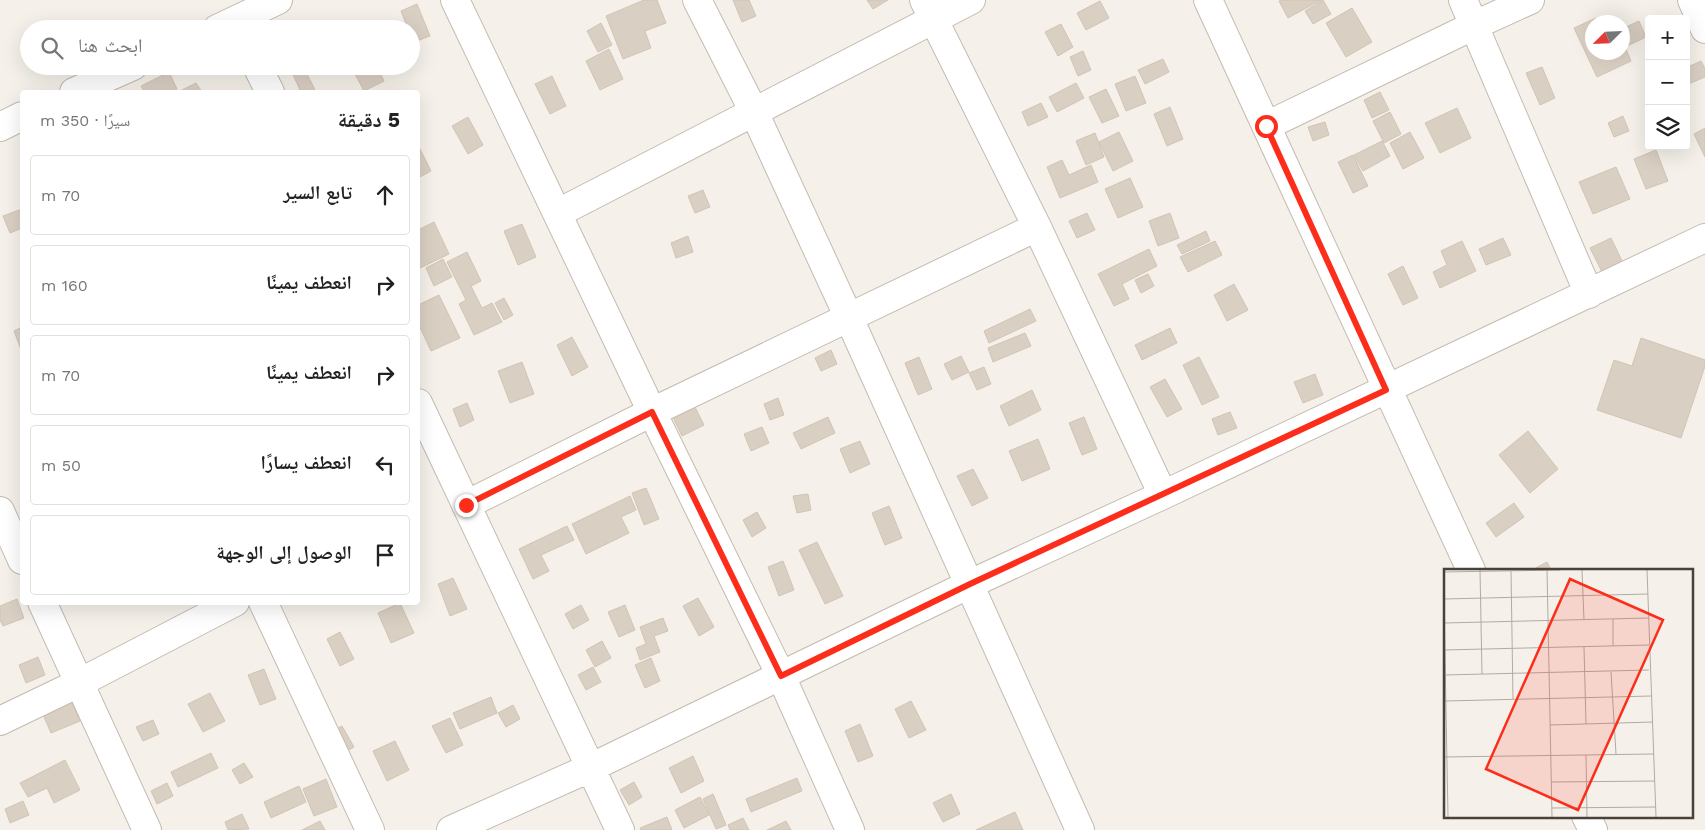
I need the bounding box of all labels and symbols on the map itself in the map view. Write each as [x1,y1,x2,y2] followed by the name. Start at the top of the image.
[1585,15,1630,60] north arrow
[1255,115,1278,138] route start
[455,494,478,517] route end
[1444,569,1692,818] inset map

